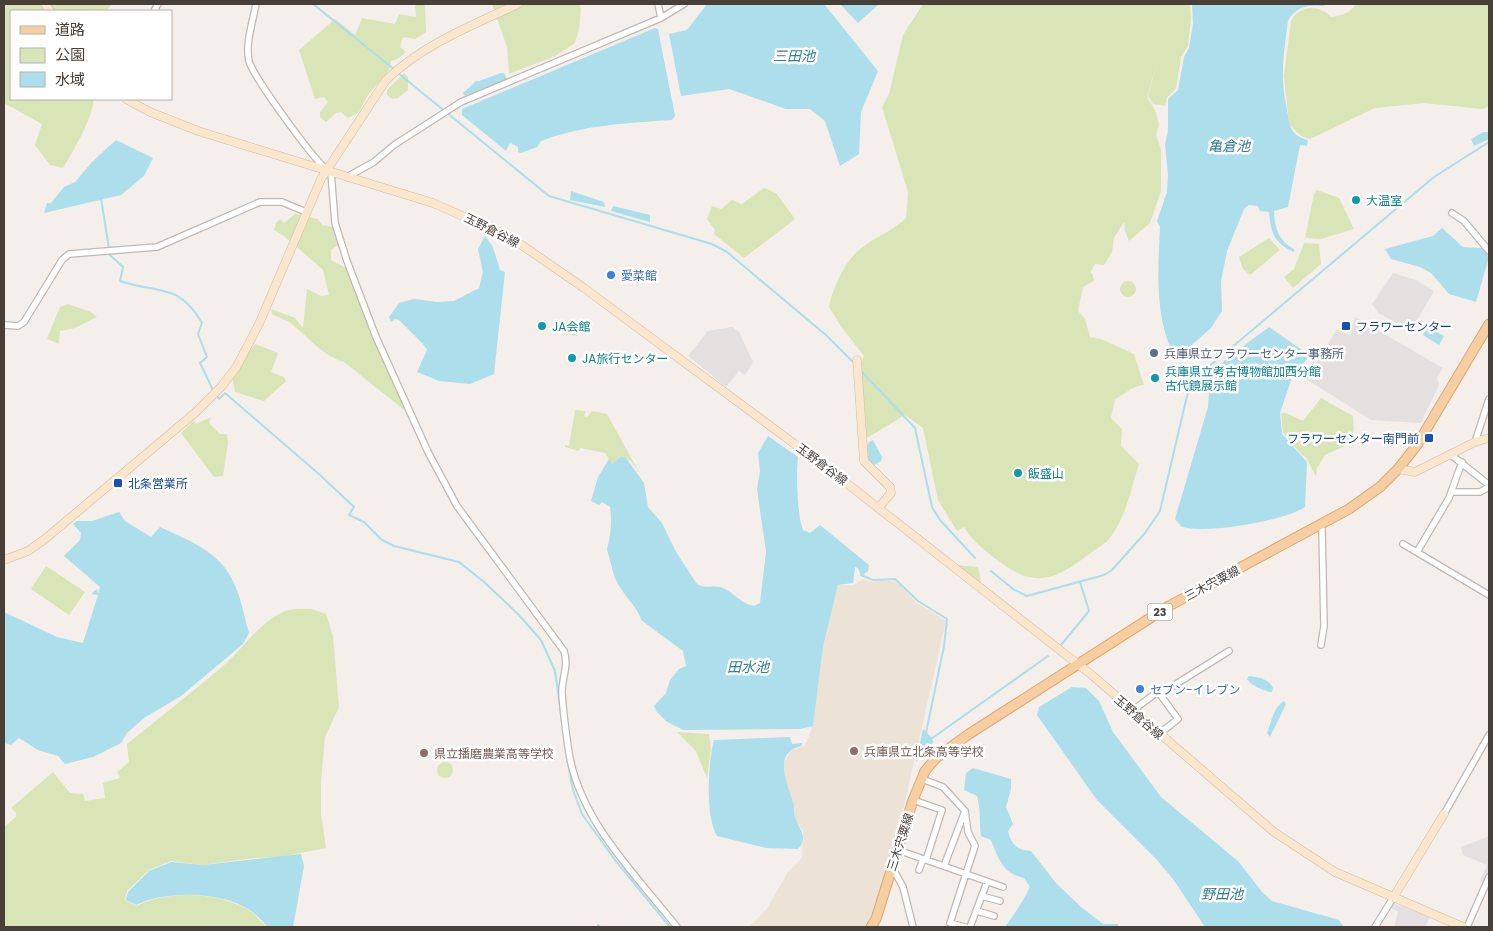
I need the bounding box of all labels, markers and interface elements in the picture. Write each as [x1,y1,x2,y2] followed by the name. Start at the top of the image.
[10,10,172,100] legend
[55,19,85,40] text: 道路
[55,44,85,65] text: 公園
[773,46,817,66] water label: 三田池
[55,69,85,90] text: 水域
[1208,136,1252,156] water label: 亀倉池
[1366,192,1402,209] place label: 大温室
[1350,194,1362,206] marker: 大温室
[461,209,523,251] street label: 玉野倉谷線
[621,267,657,284] place label: 愛菜館
[605,269,617,281] marker: 愛菜館
[552,318,590,335] place label: JA会館
[1356,318,1452,335] place label: フラワーセンター
[536,320,548,332] marker: JA会館
[1340,320,1352,332] marker: フラワーセンター
[1164,345,1344,362] place label: 兵庫県立フラワーセンター事務所
[1148,347,1160,359] marker: 兵庫県立フラワーセンター事務所
[582,350,668,367] place label: JA旅行センター
[566,352,578,364] marker: JA旅行センター
[1165,363,1321,394] place label: 兵庫県立考古博物館加西分館 古代鏡展示館
[1149,372,1161,384] marker: 兵庫県立考古博物館加西分館 古代鏡展示館
[1287,430,1419,447] place label: フラワーセンター南門前
[1423,432,1435,444] marker: フラワーセンター南門前
[793,439,851,489] street label: 玉野倉谷線
[1028,465,1064,482] place label: 飯盛山
[1012,467,1024,479] marker: 飯盛山
[128,475,188,492] place label: 北条営業所
[112,477,124,489] marker: 北条営業所
[1182,561,1242,605] street label: 三木宍粟線
[1148,604,1172,620] road number: 23
[727,657,771,677] water label: 田水池
[1150,681,1241,698] place label: セブン-イレブン
[1134,683,1146,695] marker: セブン-イレブン
[1111,691,1167,743] street label: 玉野倉谷線
[864,743,984,760] place label: 兵庫県立北条高等学校
[434,745,554,762] place label: 県立播磨農業高等学校
[848,745,860,757] marker: 兵庫県立北条高等学校
[418,747,430,759] marker: 県立播磨農業高等学校
[883,811,917,873] street label: 三木宍粟線
[1201,884,1245,904] water label: 野田池

